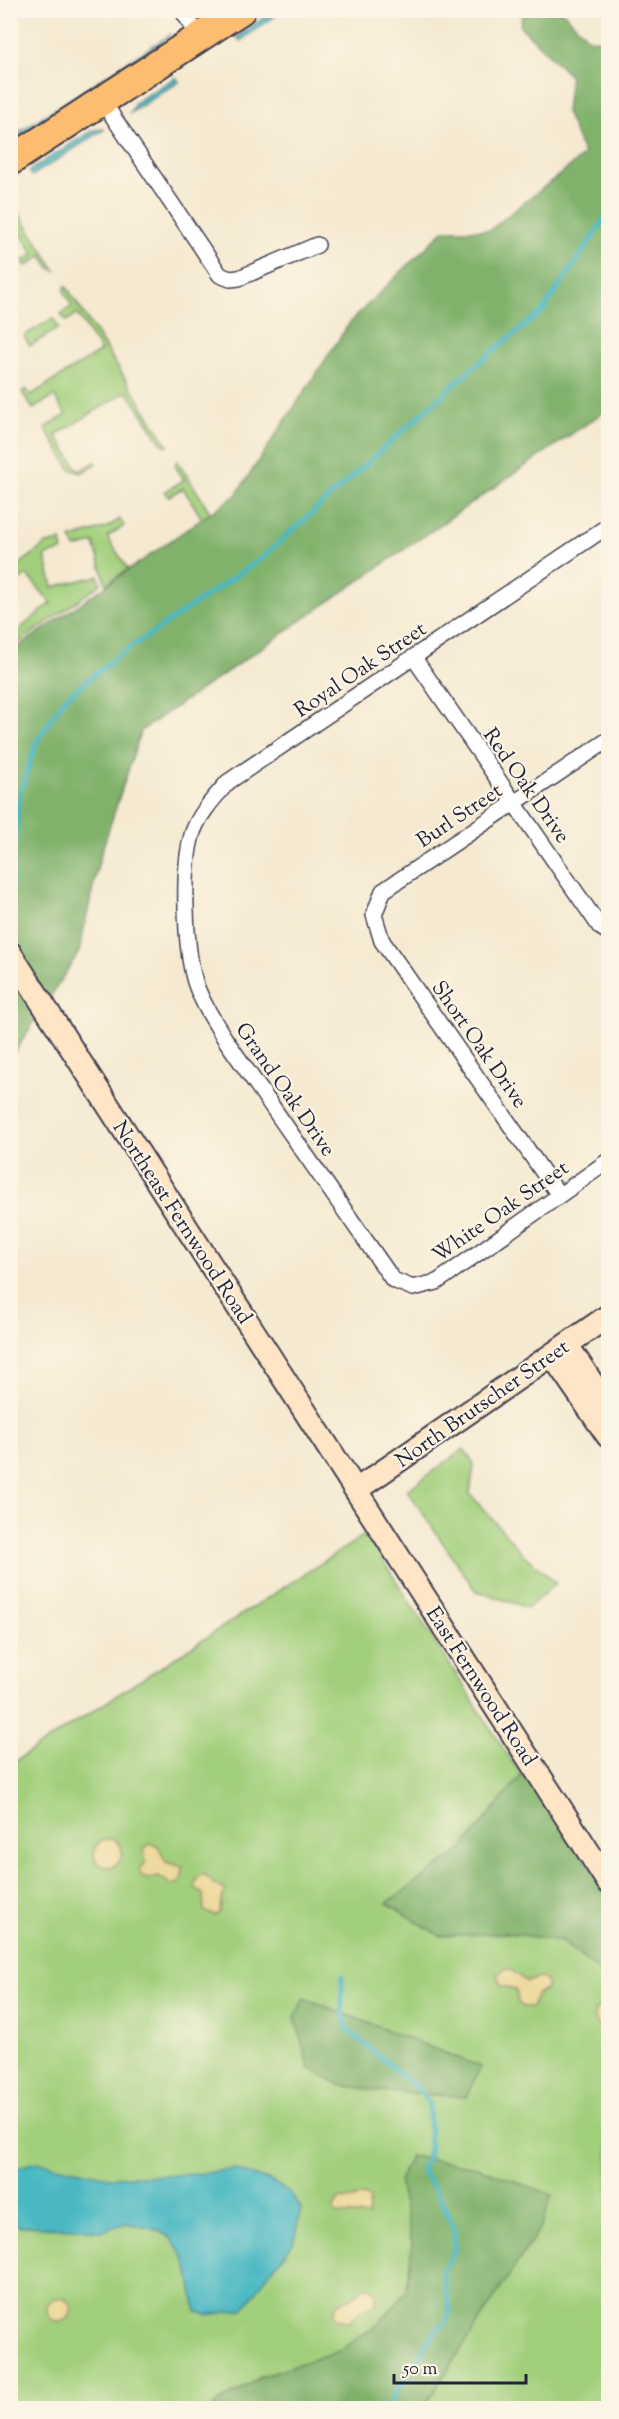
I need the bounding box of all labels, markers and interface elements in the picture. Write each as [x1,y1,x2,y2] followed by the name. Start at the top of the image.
[289,615,433,726] street label: Royal Oak Street
[474,722,576,850] street label: Red Oak Drive
[411,777,509,856] street label: Burl Street
[423,975,534,1115] street label: Short Oak Drive
[227,1017,342,1163] street label: Grand Oak Drive
[104,1116,258,1331] street label: Northeast Fernwood Road
[427,1154,576,1271] street label: White Oak Street
[390,1333,576,1476] street label: North Brutscher Street
[417,1601,543,1773] street label: East Fernwood Road
[394,2347,526,2385] scale bar
[402,2357,438,2383] text: 50 m

